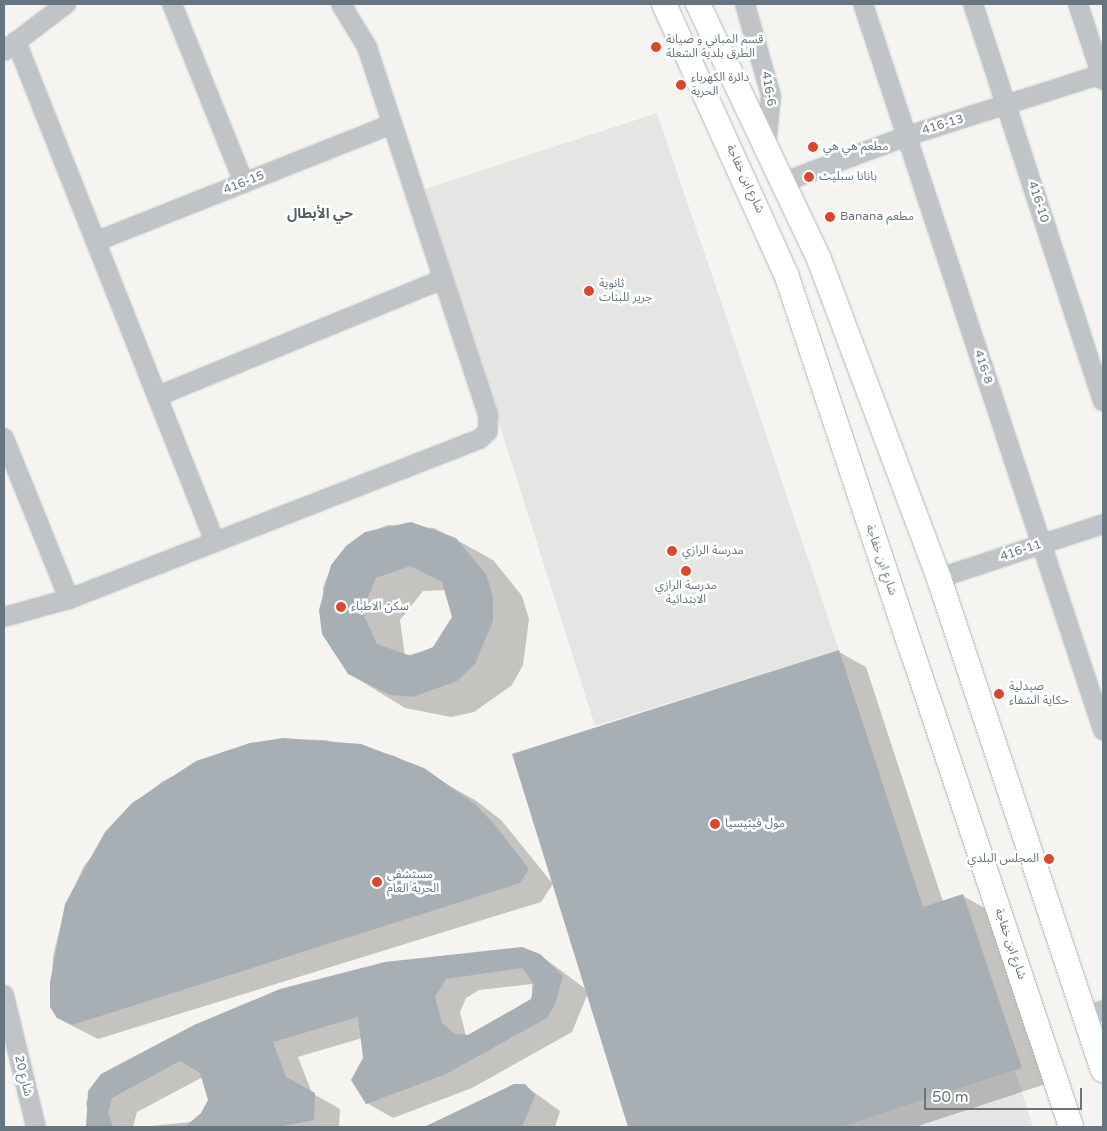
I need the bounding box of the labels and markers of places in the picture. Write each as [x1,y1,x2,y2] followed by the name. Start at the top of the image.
[666,33,763,61] place label: قسم المباني و صيانة الطرق بلدية الشعلة
[650,41,662,53] marker: قسم المباني و صيانة الطرق بلدية الشعلة
[691,71,749,99] place label: دائرة الكهرباء الحرية
[675,79,687,91] marker: دائرة الكهرباء الحرية
[823,140,888,154] place label: مطعم هي هي
[807,141,819,153] marker: مطعم هي هي
[819,170,877,184] place label: بانانا سبليت
[803,171,815,183] marker: بانانا سبليت
[840,210,914,224] place label: Banana مطعم
[824,211,836,223] marker: Banana مطعم
[599,277,652,305] place label: ثانوية جرير للبنات
[583,285,595,297] marker: ثانوية جرير للبنات
[682,544,744,558] place label: مدرسة الرازي
[666,545,678,557] marker: مدرسة الرازي
[680,565,692,577] marker: مدرسة الرازي الابتدائية
[655,579,717,607] place label: مدرسة الرازي الابتدائية
[351,600,409,614] place label: سكن الاطباء
[335,601,347,613] marker: سكن الاطباء
[1009,680,1069,708] place label: صيدلية حكاية الشفاء
[993,688,1005,700] marker: صيدلية حكاية الشفاء
[725,817,785,831] place label: مول فينيسيا
[709,818,721,830] marker: مول فينيسيا
[967,852,1039,866] place label: المجلس البلدي
[1043,853,1055,865] marker: المجلس البلدي
[387,868,439,896] place label: مستشفى الحرية العام
[371,876,383,888] marker: مستشفى الحرية العام

